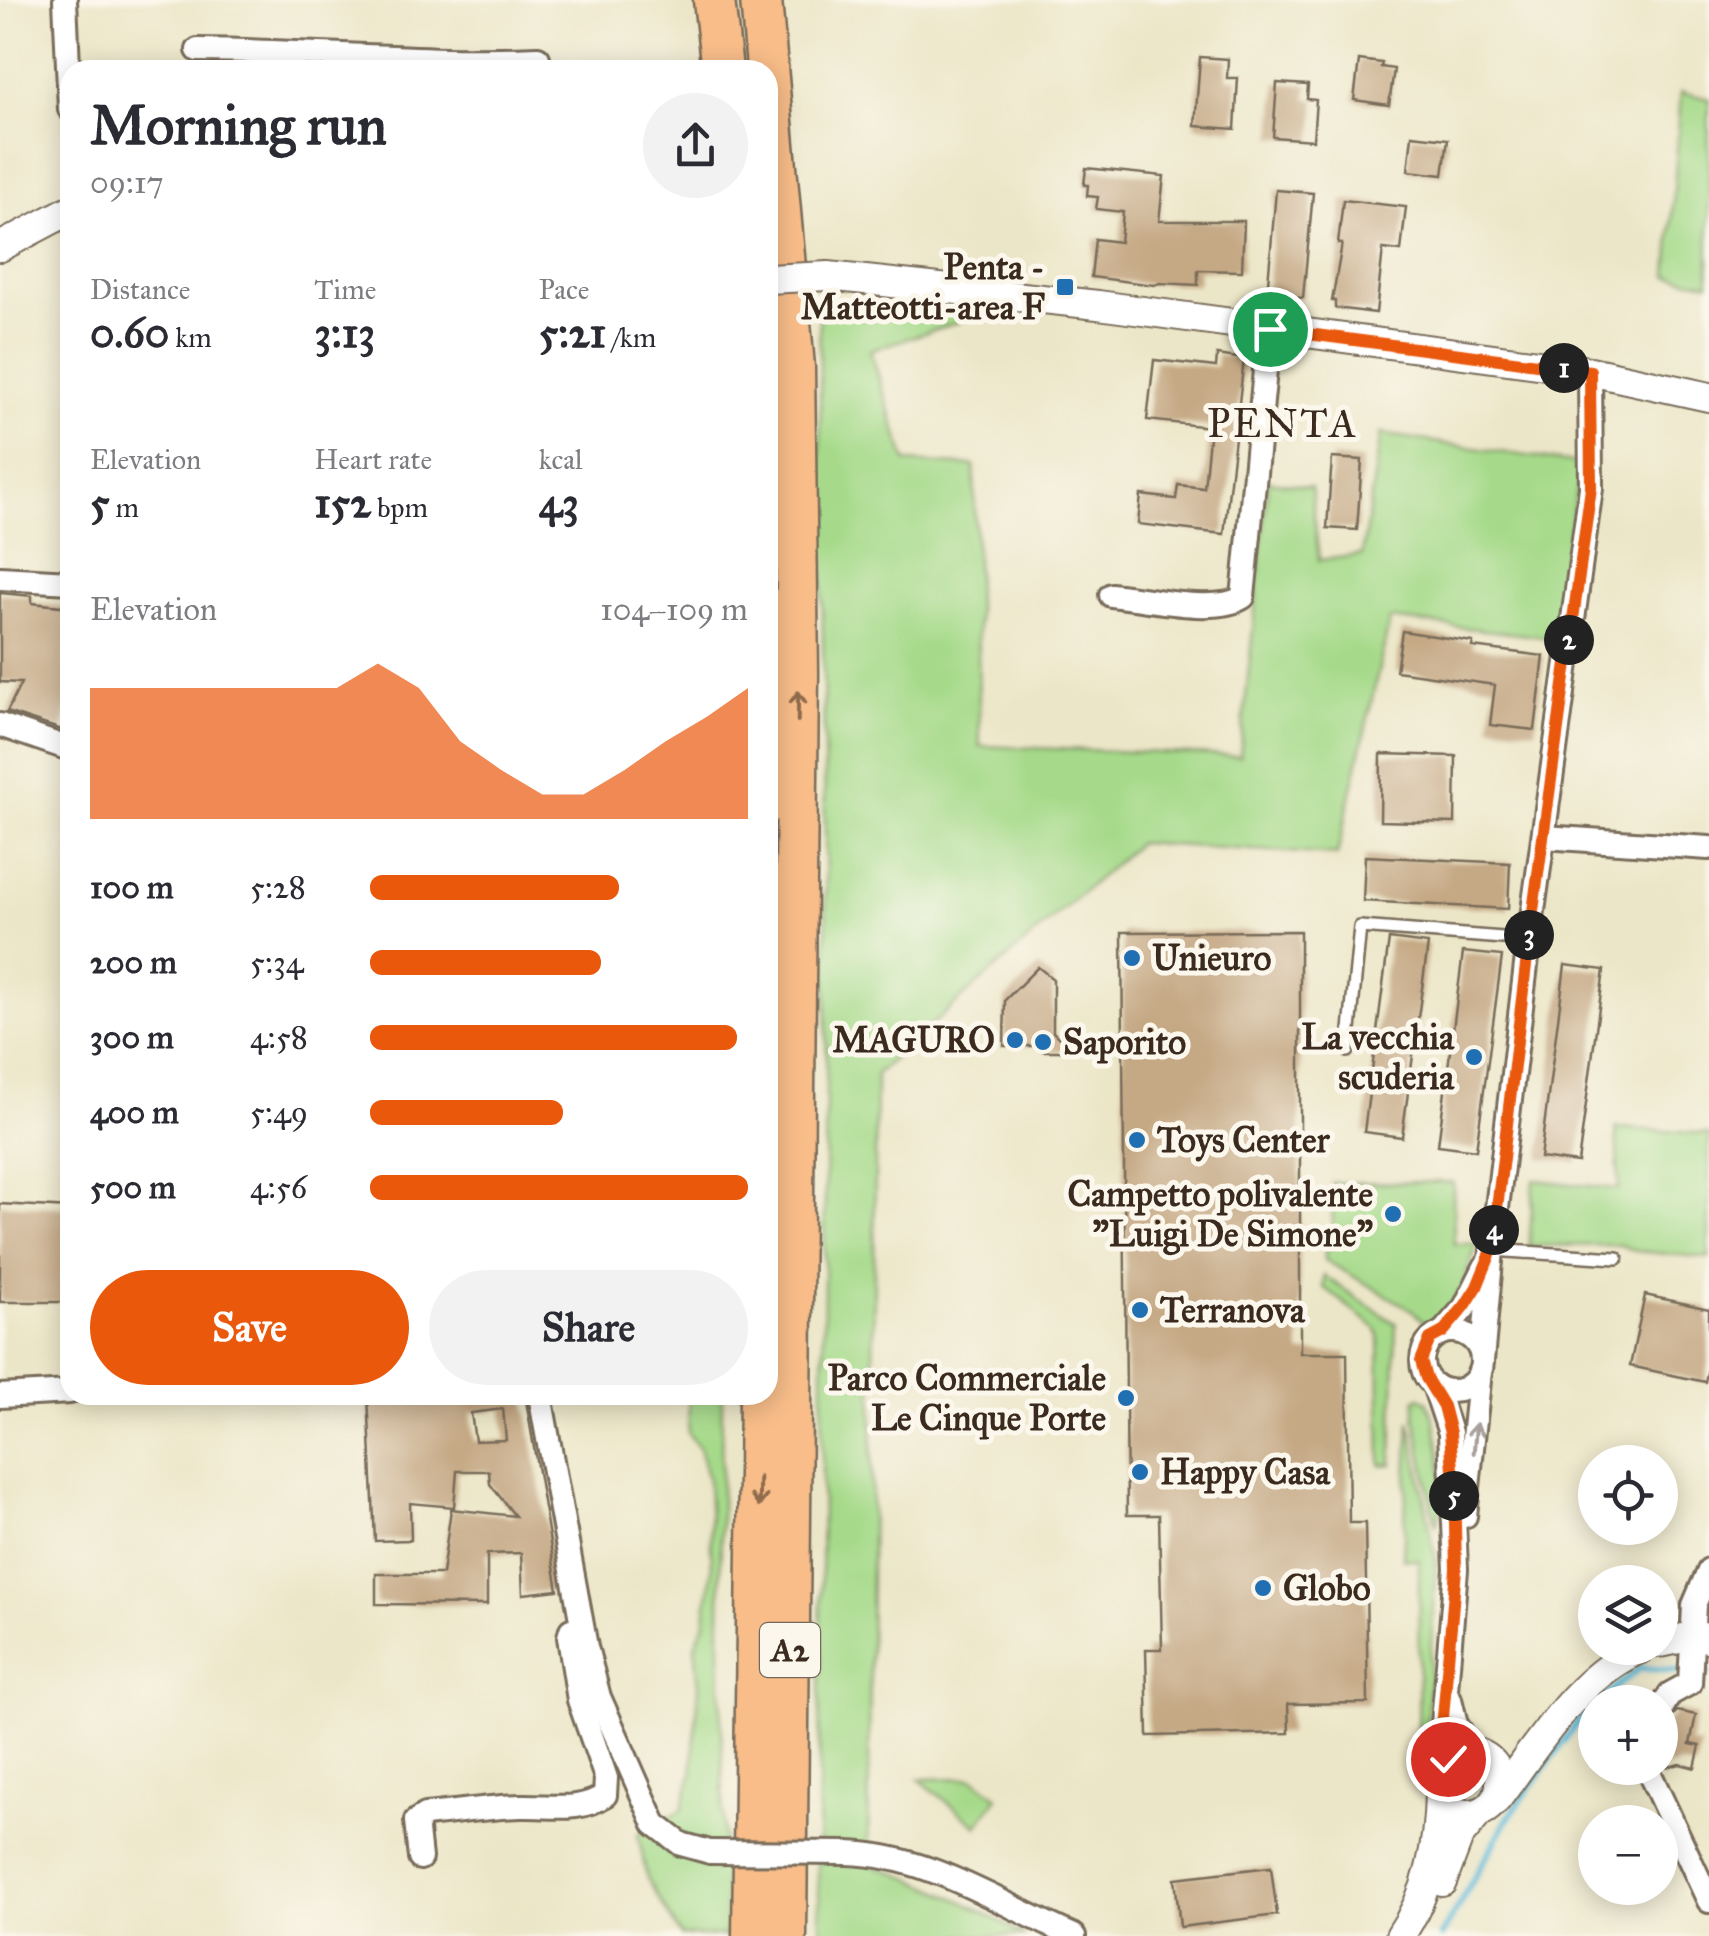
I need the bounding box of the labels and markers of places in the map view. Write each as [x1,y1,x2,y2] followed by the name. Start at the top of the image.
[801,246,1045,329] place label: Penta - Matteotti-area F
[1054,276,1076,298] marker: Penta - Matteotti-area F
[1228,287,1313,372] pin
[1539,343,1589,393] pin: 1
[1544,615,1594,665] pin: 2
[1504,910,1554,960] pin: 3
[1152,937,1271,980] place label: Unieuro
[1121,947,1143,969] marker: Unieuro
[1301,1016,1455,1099] place label: La vecchia scuderia
[832,1019,995,1062] place label: MAGURO
[1063,1021,1186,1064] place label: Saporito
[1004,1029,1026,1051] marker: MAGURO
[1032,1031,1054,1053] marker: Saporito
[1463,1046,1485,1068] marker: La vecchia scuderia
[1157,1119,1331,1162] place label: Toys Center
[1126,1129,1148,1151] marker: Toys Center
[1067,1173,1373,1256] place label: Campetto polivalente "Luigi De Simone"
[1382,1203,1404,1225] marker: Campetto polivalente "Luigi De Simone"
[1469,1205,1519,1255] pin: 4
[1160,1289,1306,1332] place label: Terranova
[1129,1299,1151,1321] marker: Terranova
[828,1357,1106,1440] place label: Parco Commerciale Le Cinque Porte
[1115,1387,1137,1409] marker: Parco Commerciale Le Cinque Porte
[1160,1451,1331,1494] place label: Happy Casa
[1129,1461,1151,1483] marker: Happy Casa
[1429,1471,1479,1521] pin: 5
[1283,1567,1371,1610] place label: Globo
[1252,1577,1274,1599] marker: Globo
[1406,1717,1491,1802] pin

